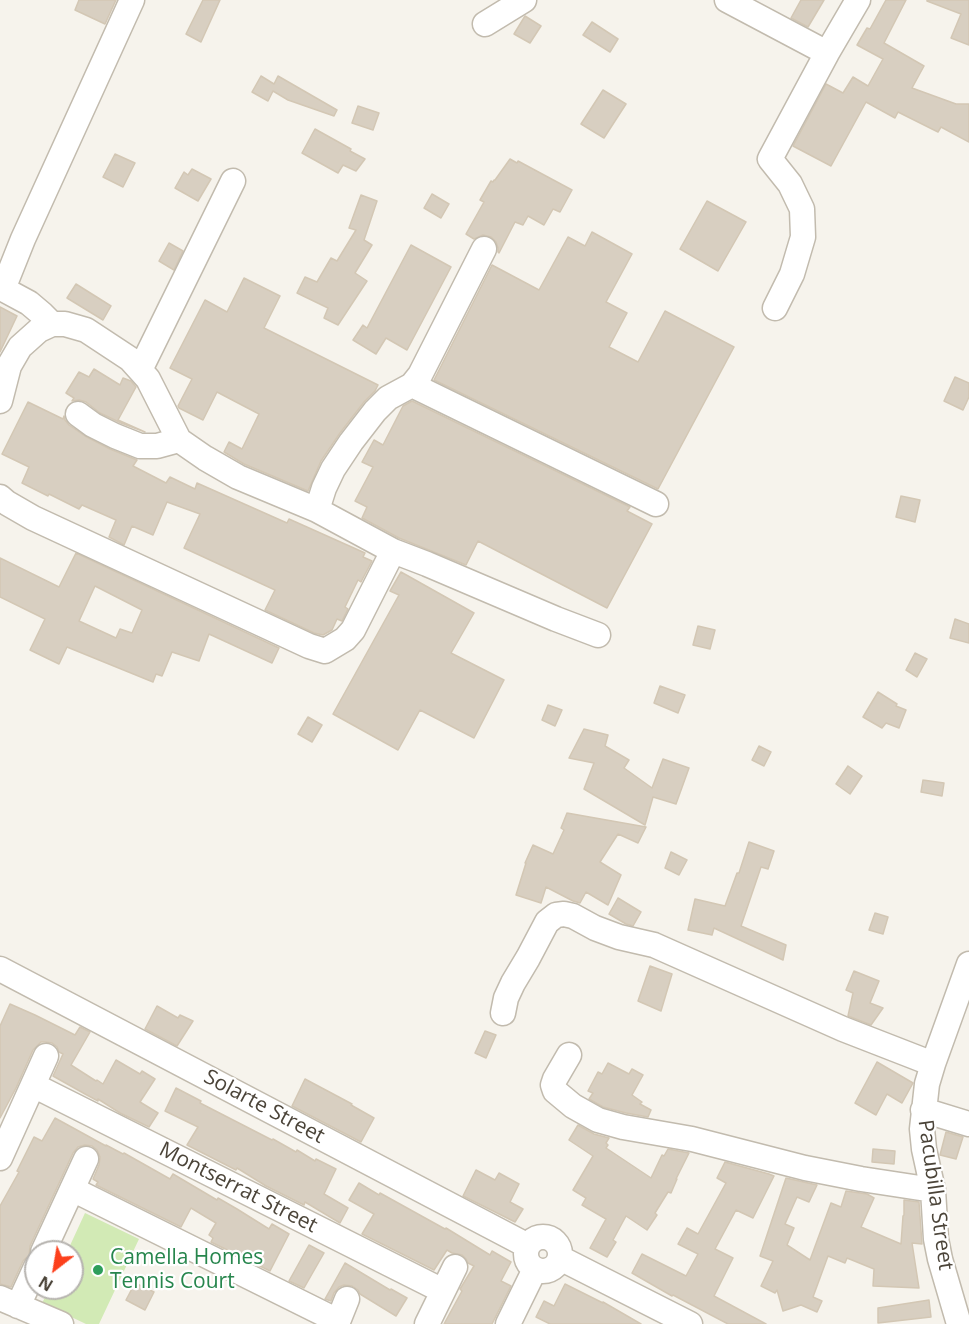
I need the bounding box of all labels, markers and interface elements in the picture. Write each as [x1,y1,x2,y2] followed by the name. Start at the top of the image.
[199,1065,329,1149] street label: Solarte Street
[912,1118,958,1272] street label: Pacubilla Street
[155,1137,321,1239] street label: Montserrat Street
[24,1240,84,1300] north arrow
[110,1245,263,1295] place label: Camella Homes Tennis Court
[91,1263,105,1277] marker: Camella Homes Tennis Court
[35,1271,57,1296] text: N

